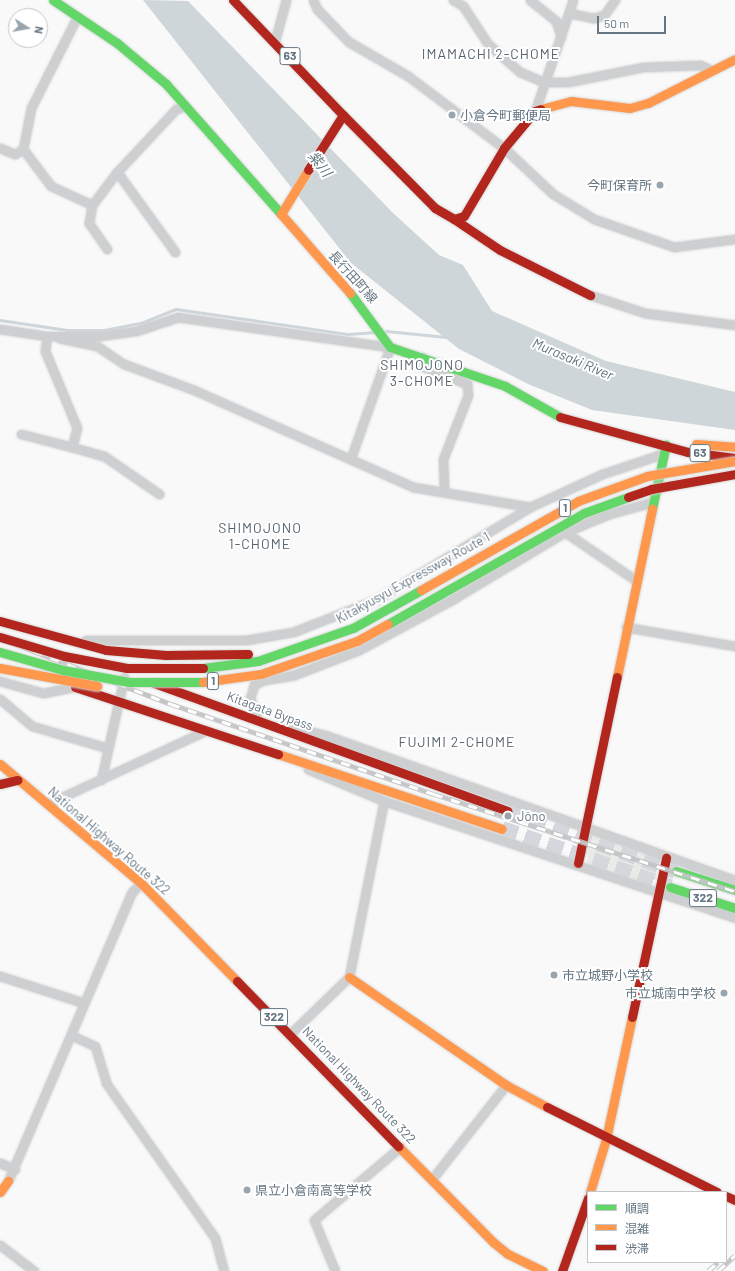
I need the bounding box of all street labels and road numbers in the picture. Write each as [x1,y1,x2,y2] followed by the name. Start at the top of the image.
[279,46,301,66] road number: 63
[325,248,381,306] street label: 長行田町線
[689,443,711,463] road number: 63
[558,498,572,518] road number: 1
[334,529,492,627] street label: Kitakyusyu Expressway Route 1
[206,671,220,691] road number: 1
[225,688,315,734] street label: Kitagata Bypass
[45,784,173,898] street label: National Highway Route 322
[689,888,717,908] road number: 322
[260,1007,288,1027] road number: 322
[299,1023,419,1147] street label: National Highway Route 322

